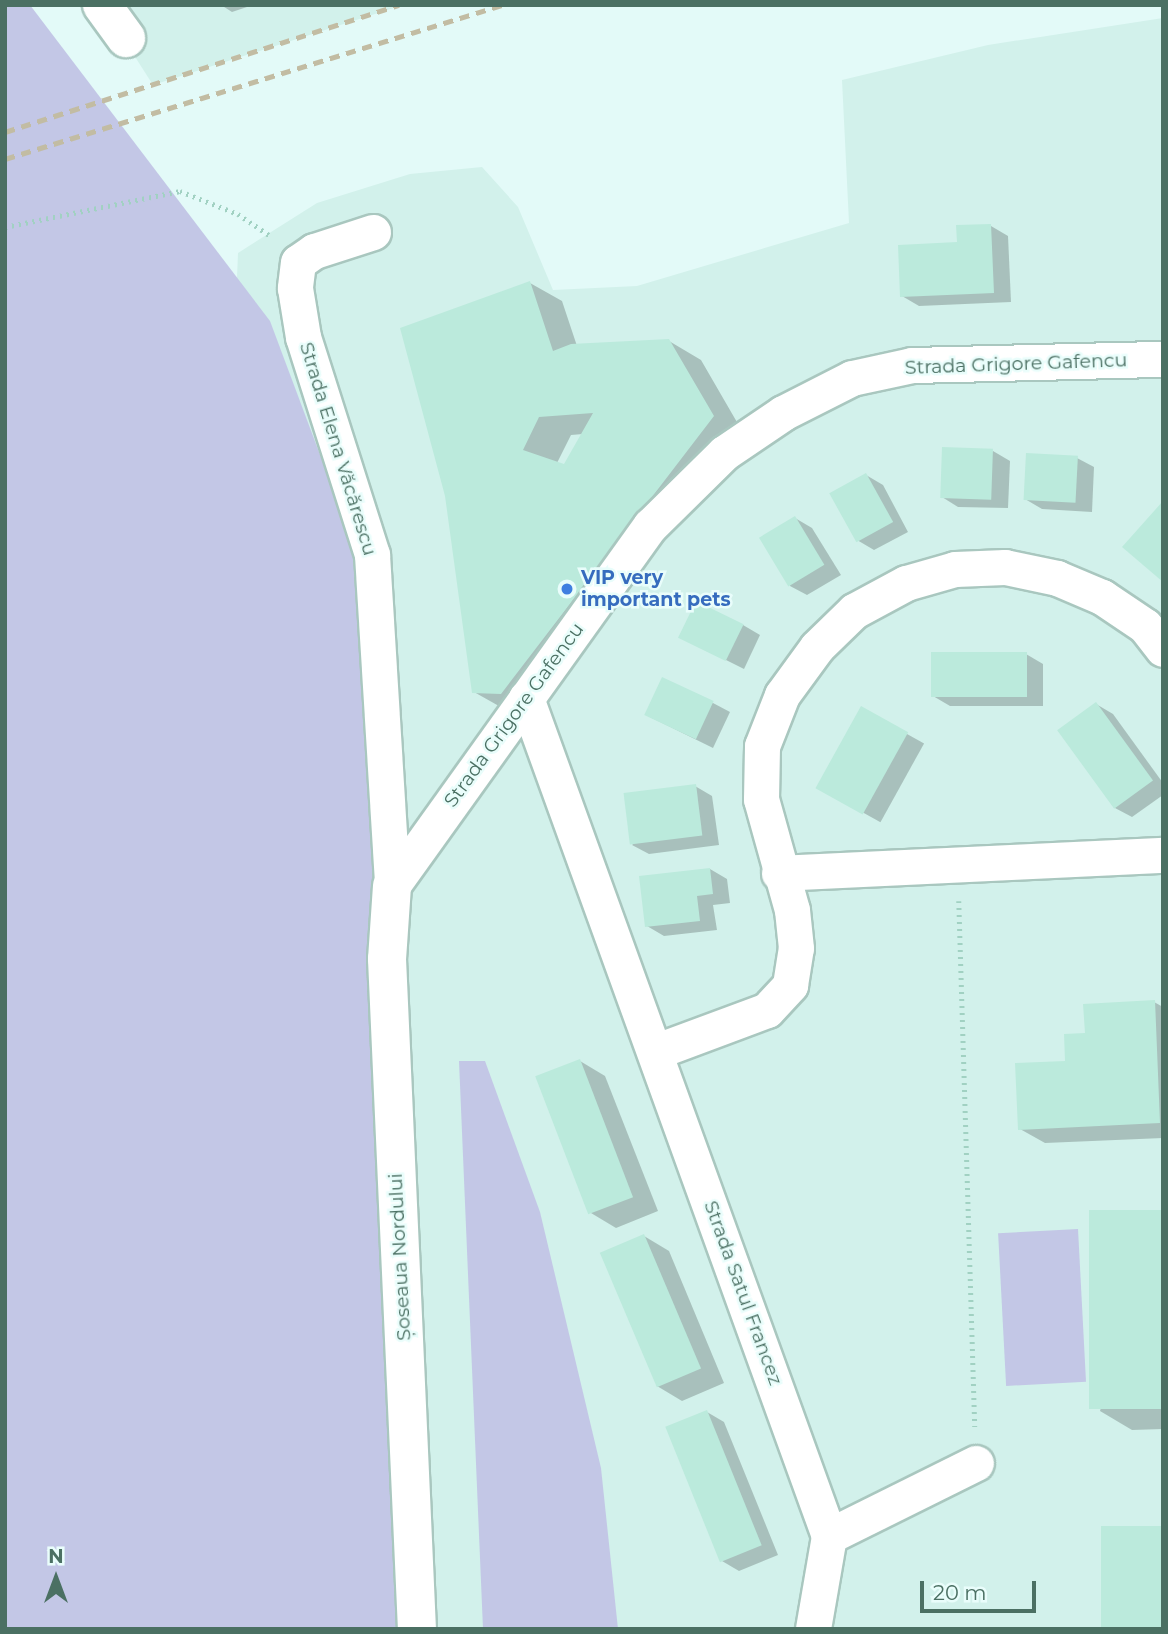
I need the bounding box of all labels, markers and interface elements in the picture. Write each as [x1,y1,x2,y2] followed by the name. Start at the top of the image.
[295,340,381,558] street label: Strada Elena Văcărescu
[904,349,1128,379] street label: Strada Grigore Gafencu
[581,567,731,611] place label: VIP very important pets
[559,581,575,597] marker: VIP very important pets
[439,618,589,812] street label: Strada Grigore Gafencu
[384,1173,416,1341] street label: Șoseaua Nordului
[699,1198,787,1388] street label: Strada Satul Francez
[21,1543,91,1613] north arrow
[48,1545,64,1568] text: N
[923,1568,1038,1612] scale bar
[933,1580,987,1605] text: 20 m

